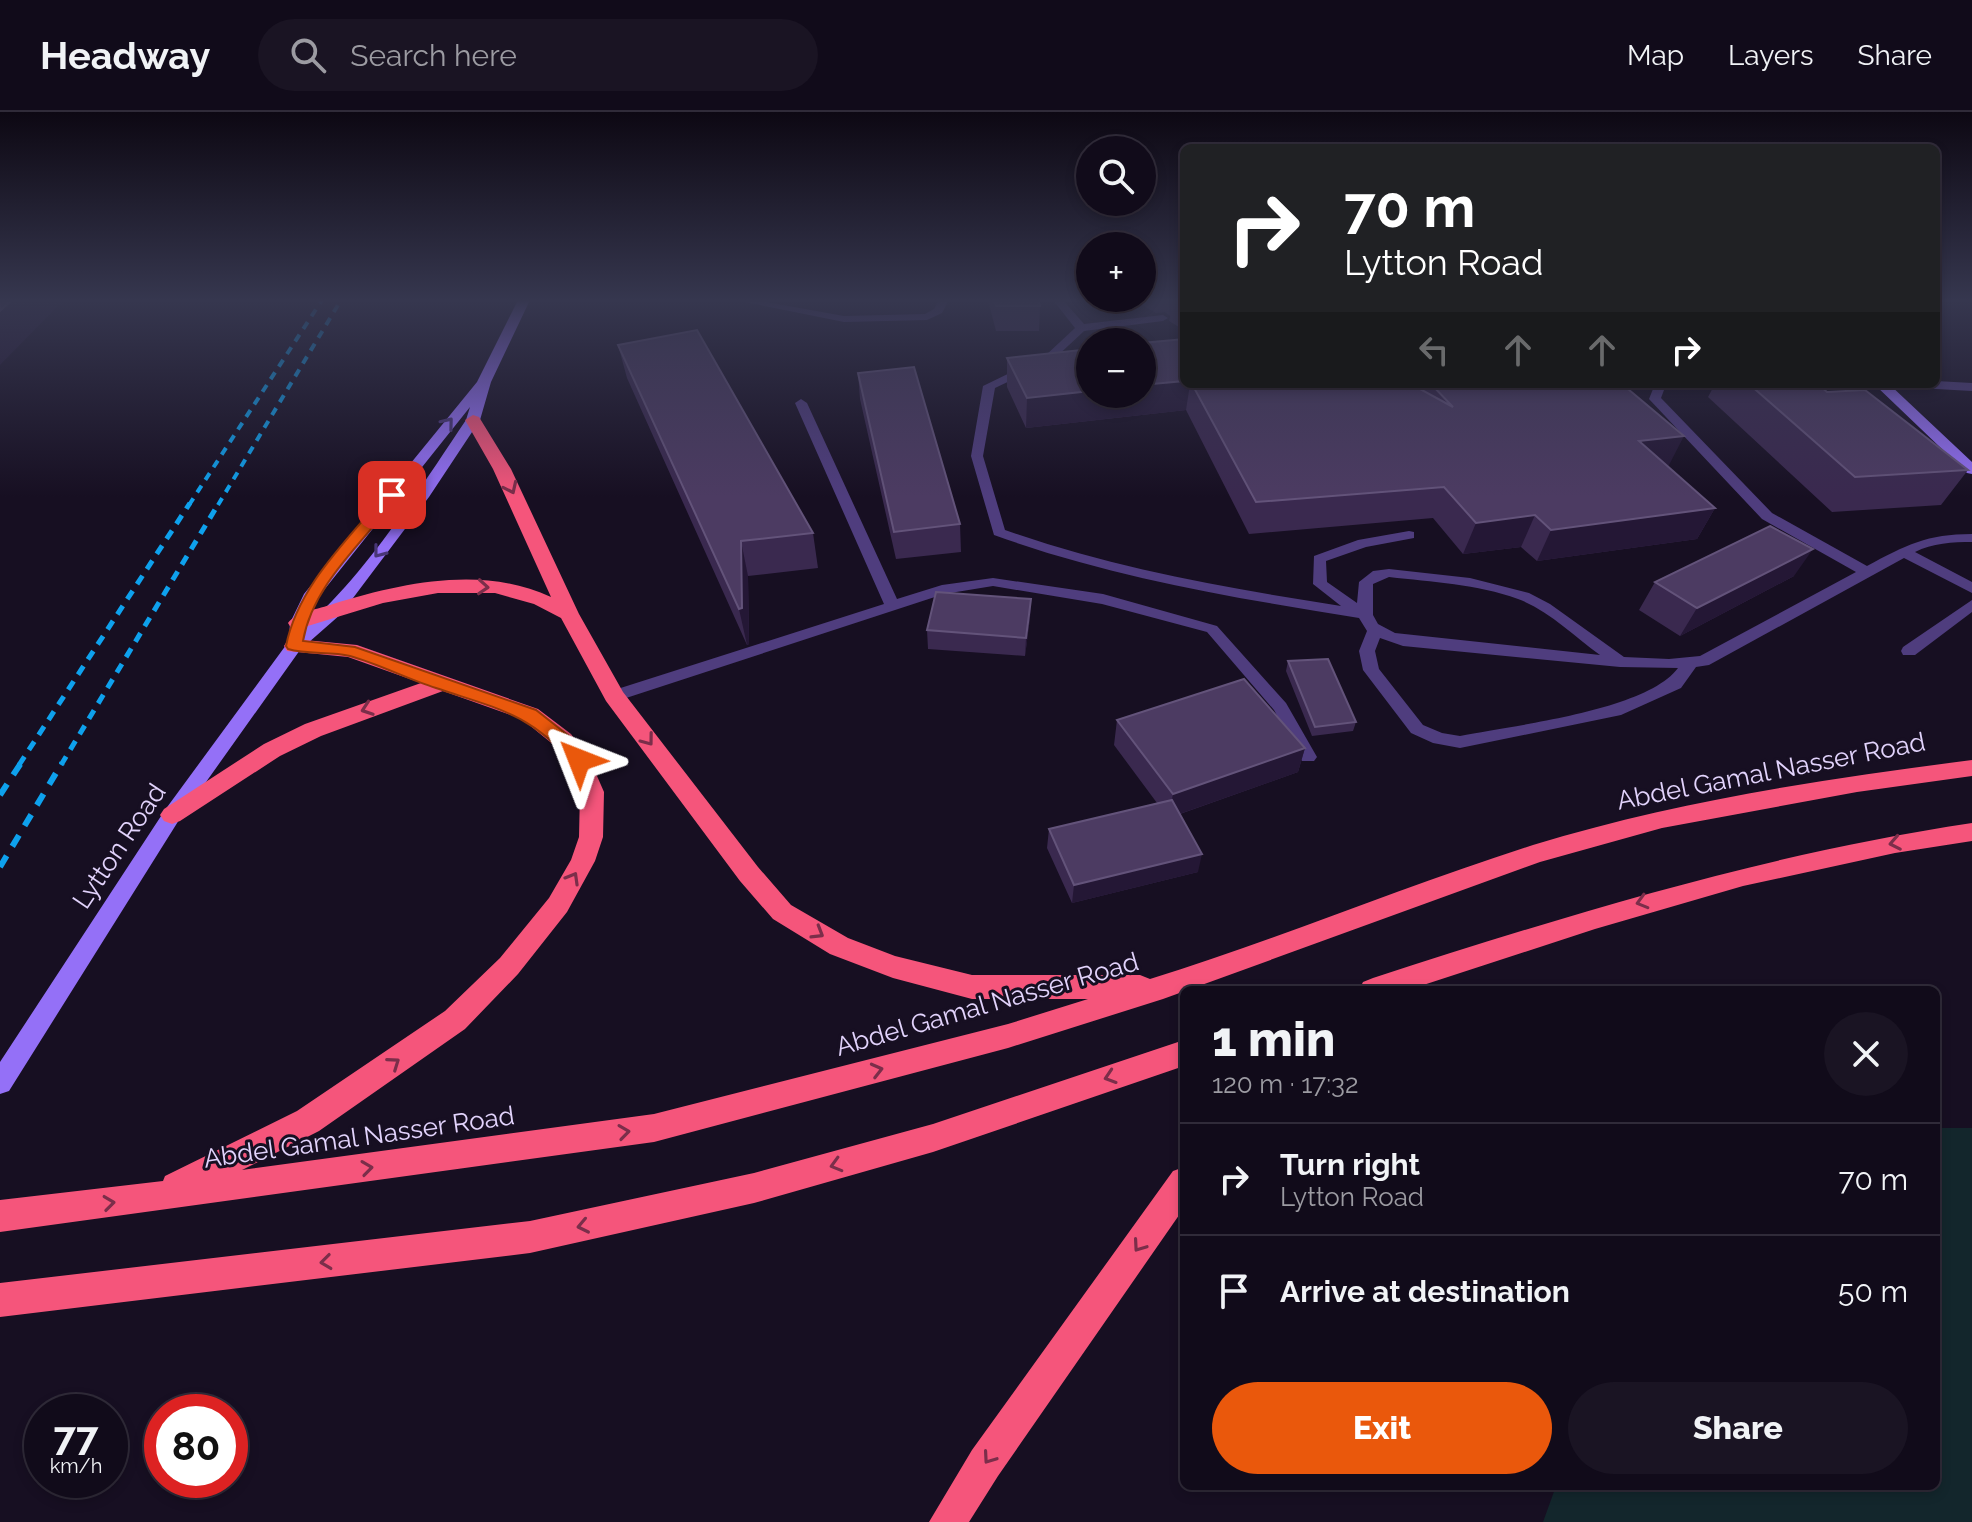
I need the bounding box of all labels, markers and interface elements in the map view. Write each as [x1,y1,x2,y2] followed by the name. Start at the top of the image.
[258,19,818,91] search box
[40,33,210,78] text: Headway
[286,33,330,77] icon: search
[350,38,517,73] text: Search here
[1627,39,1684,72] text: Map
[1728,39,1814,72] text: Layers
[1858,39,1932,72] text: Share
[1076,136,1156,408] map controls
[1076,136,1156,216] button: search
[1344,174,1475,240] text: 70 m
[1212,176,1316,280] icon: right
[1076,232,1156,312] button: +
[1344,241,1543,283] text: Lytton Road
[1076,328,1156,408] button: −
[1412,328,1456,372] icon: left
[1496,328,1540,372] icon: ahead
[1580,328,1624,372] icon: ahead
[1664,328,1708,372] icon: right
[438,418,453,432] one-way arrow
[358,461,426,529] pin
[370,473,414,517] icon: arrive
[501,480,517,494] one-way arrow
[375,543,389,558] one-way arrow
[477,578,490,595] one-way arrow
[361,700,375,716] one-way arrow
[537,718,621,802] position arrow
[1614,726,1928,816] street label: Abdel Gamal Nasser Road
[638,731,652,746] one-way arrow
[66,778,172,914] street label: Lytton Road
[1888,834,1902,851] one-way arrow
[563,873,579,887] one-way arrow
[1635,893,1649,909] one-way arrow
[809,924,824,939] one-way arrow
[832,946,1142,1062] street label: Abdel Gamal Nasser Road
[1212,1011,1335,1067] text: 1 min
[1824,1012,1908,1096] button: close
[385,1058,399,1073] one-way arrow
[869,1063,883,1080] one-way arrow
[1104,1068,1118,1084] one-way arrow
[1212,1069,1359,1099] text: 120 m · 17:32
[202,1100,516,1174] street label: Abdel Gamal Nasser Road
[617,1124,631,1141] one-way arrow
[1280,1147,1420,1182] text: Turn right
[829,1156,843,1172] one-way arrow
[1212,1157,1256,1201] icon: right
[360,1160,374,1177] one-way arrow
[1838,1162,1908,1197] text: 70 m
[1280,1182,1424,1212] text: Lytton Road
[102,1195,116,1212] one-way arrow
[577,1217,590,1234] one-way arrow
[1135,1238,1149,1252] one-way arrow
[319,1253,332,1270] one-way arrow
[1212,1269,1256,1313] icon: arrive
[1280,1274,1570,1309] text: Arrive at destination
[1838,1274,1908,1309] text: 50 m
[1212,1382,1552,1474] button: Exit
[1568,1382,1908,1474] button: Share
[144,1394,248,1498] speed limit sign: 80
[53,1412,99,1459] text: 77
[984,1450,999,1464] one-way arrow
[50,1454,102,1478] text: km/h

